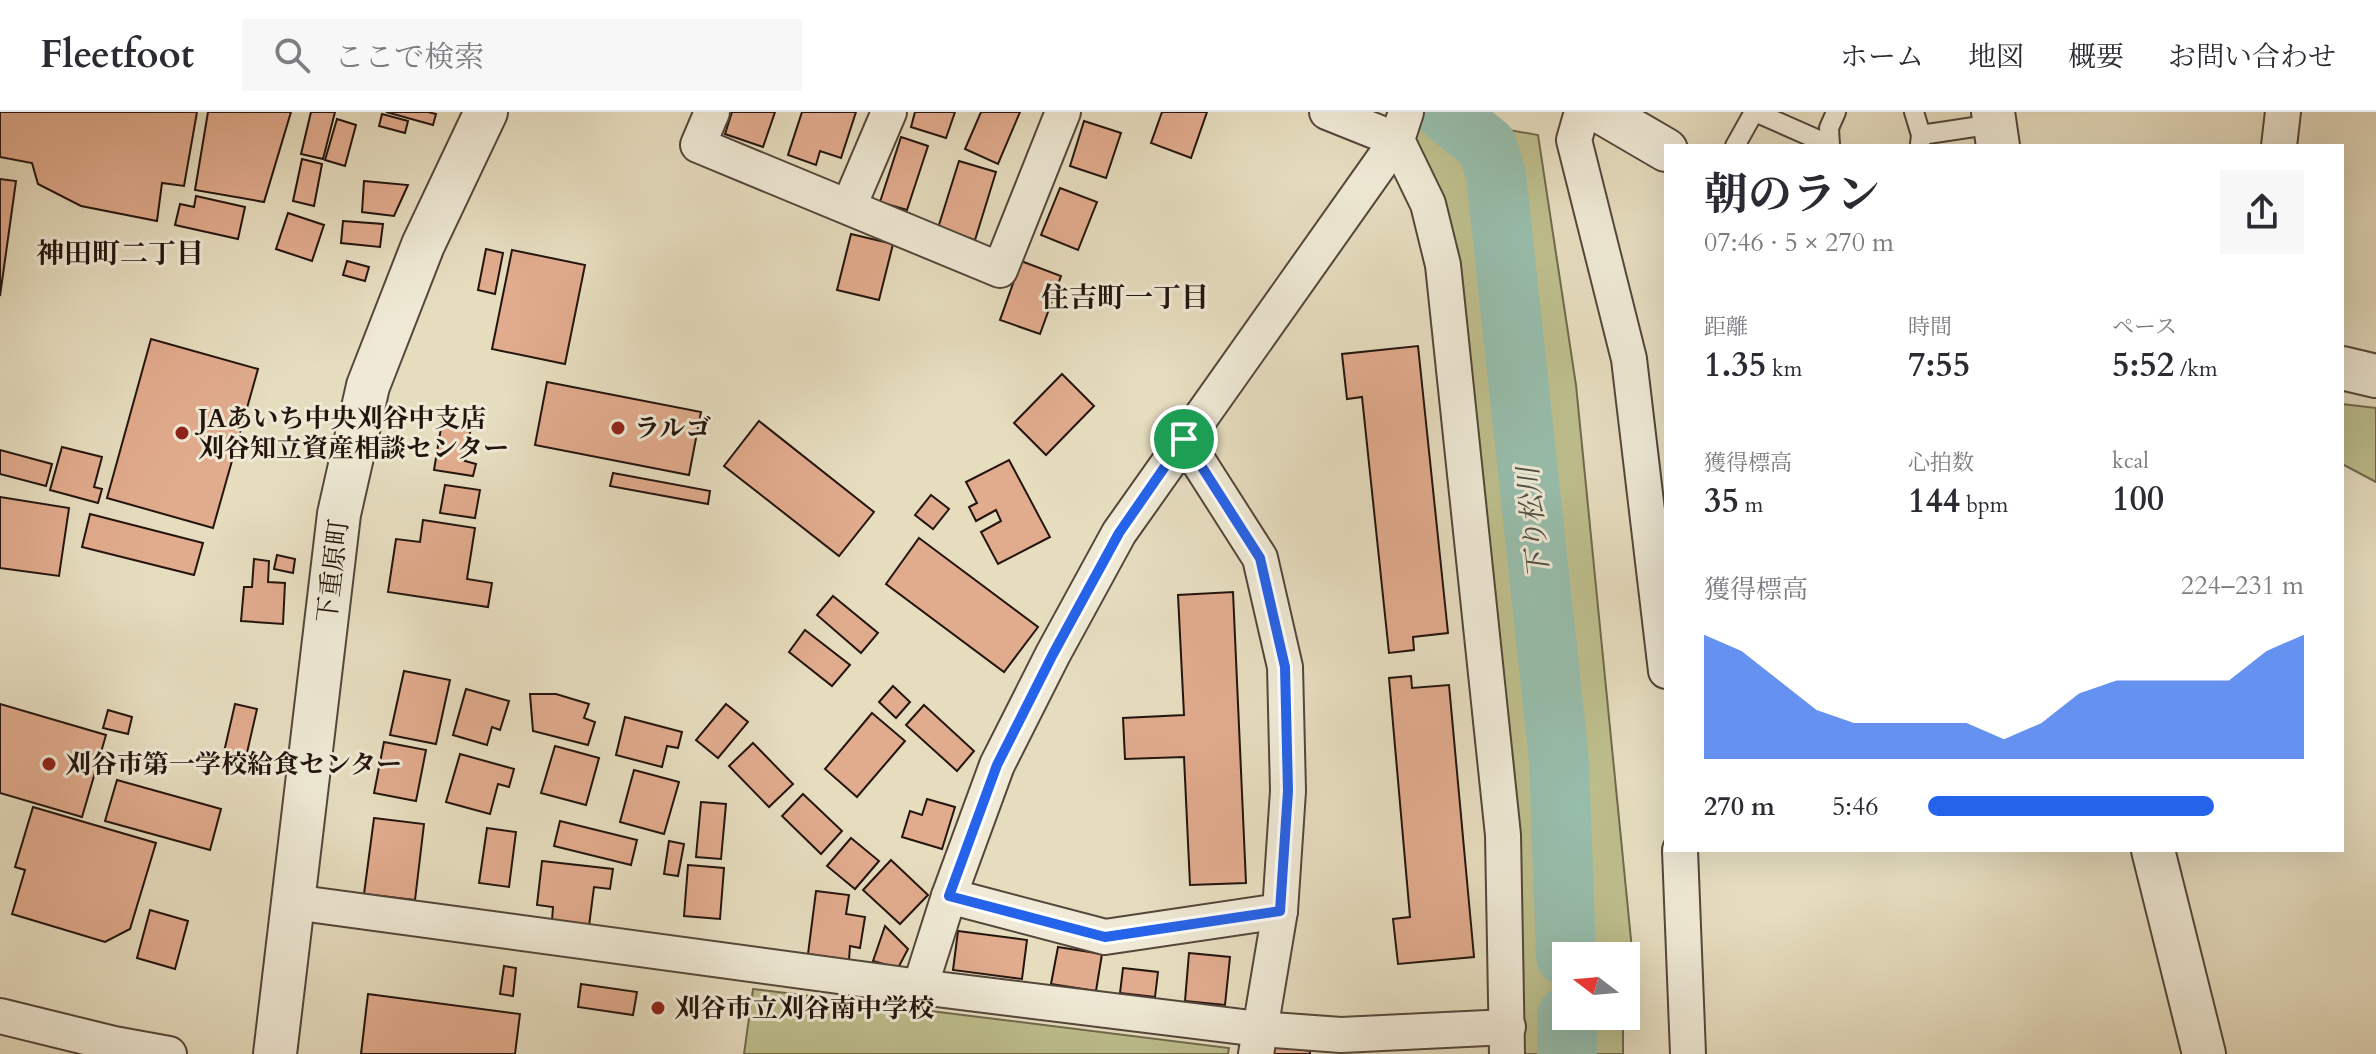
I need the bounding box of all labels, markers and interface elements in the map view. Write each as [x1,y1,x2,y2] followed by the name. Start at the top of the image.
[242,19,802,91] search box
[40,29,194,81] text: Fleetfoot
[270,33,314,77] icon: search
[334,37,484,78] text: ここで検索
[1840,38,1924,76] text: ホーム
[1968,38,2024,76] text: 地図
[2068,38,2124,76] text: 概要
[2168,38,2336,76] text: お問い合わせ
[1704,165,1880,225] text: 朝のラン
[2220,170,2304,254] button: share
[1704,225,1894,260] text: 07:46 · 5 × 270 m
[36,235,204,273] district label: 神田町二丁目
[1041,279,1209,317] district label: 住吉町一丁目
[1704,312,1748,342] text: 距離
[1908,312,1952,342] text: 時間
[2112,312,2177,342] text: ペース
[1704,342,1766,388] text: 1.35
[1908,342,1970,388] text: 7:55
[2112,342,2174,388] text: 5:52
[1766,354,1802,384] text: km
[2174,354,2218,384] text: /km
[194,401,509,466] place label: JAあいち中央刈谷中支店 刈谷知立資産相談センター
[1150,405,1218,473] pin
[634,411,711,446] place label: ラルゴ
[1162,417,1206,461] icon: arrive
[609,419,627,437] marker: ラルゴ
[173,424,191,442] marker: JAあいち中央刈谷中支店 刈谷知立資産相談センター
[2112,446,2149,476] text: kcal
[1704,448,1792,478] text: 獲得標高
[1908,448,1974,478] text: 心拍数
[1509,462,1559,581] water label: 下り松川
[2112,476,2164,522] text: 100
[1704,478,1739,524] text: 35
[1908,478,1960,524] text: 144
[1739,490,1763,520] text: m
[1960,490,2008,520] text: bpm
[309,517,357,625] street label: 下重原町
[2181,568,2304,603] text: 224–231 m
[1704,572,1808,607] text: 獲得標高
[65,747,402,782] place label: 刈谷市第一学校給食センター
[40,755,58,773] marker: 刈谷市第一学校給食センター
[1704,789,1775,824] text: 270 m
[1832,789,1879,824] text: 5:46
[1552,942,1640,1030] north arrow
[1552,942,1640,1030] map controls
[674,991,934,1026] place label: 刈谷市立刈谷南中学校
[649,999,667,1017] marker: 刈谷市立刈谷南中学校

